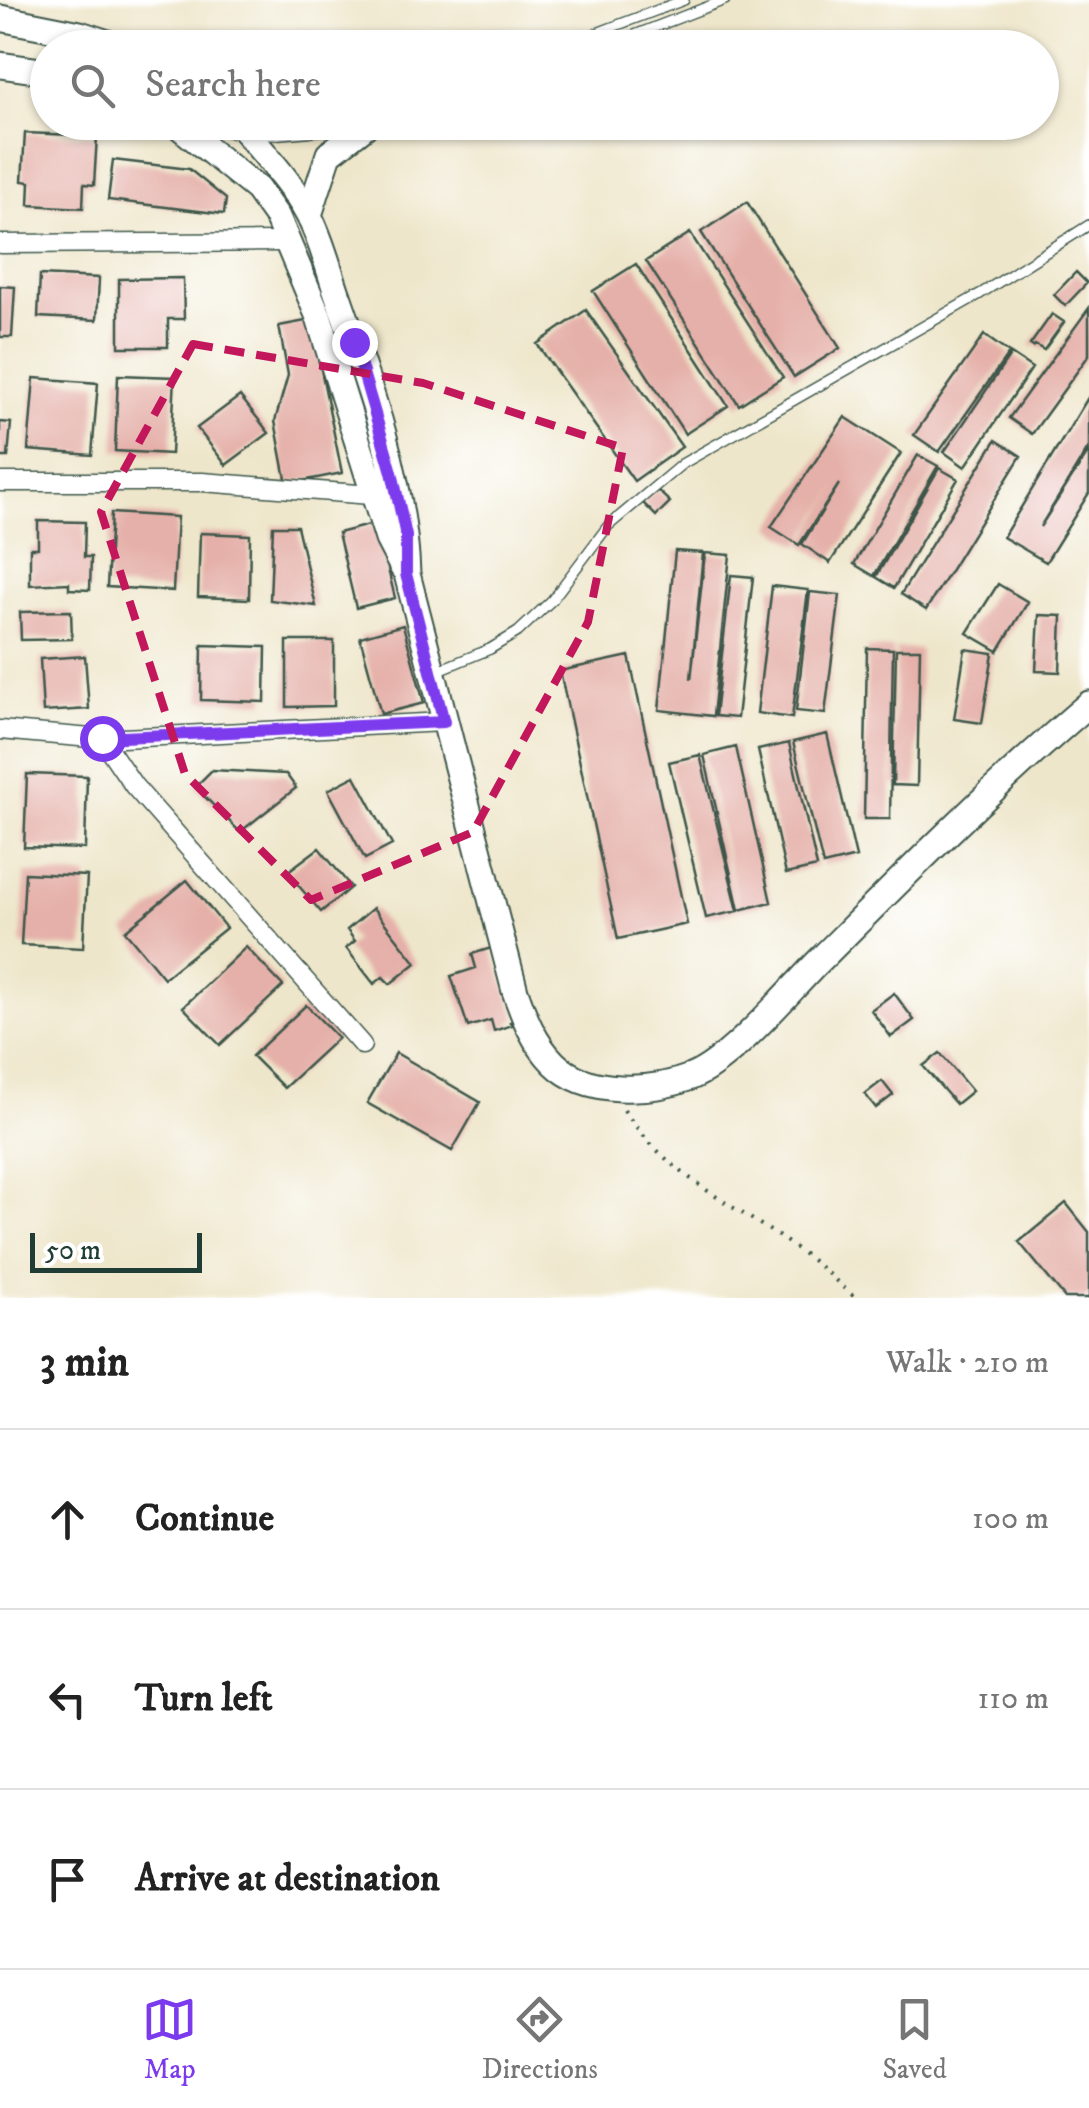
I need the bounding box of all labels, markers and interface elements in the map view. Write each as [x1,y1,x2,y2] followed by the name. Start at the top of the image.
[30,30,1059,140] search box
[65,58,120,113] icon: search
[145,61,321,109] text: Search here
[332,320,378,366] route end
[80,716,126,762] route start
[30,1228,202,1272] scale bar
[45,1233,101,1268] text: 50 m
[40,1337,129,1389] text: 3 min
[886,1343,1049,1383] text: Walk · 210 m
[40,1492,95,1547] icon: ahead
[135,1495,274,1543] text: Continue
[972,1499,1049,1539] text: 100 m
[40,1672,95,1727] icon: left
[135,1675,273,1723] text: Turn left
[977,1679,1049,1719] text: 110 m
[40,1852,95,1907] icon: arrive
[135,1855,440,1903] text: Arrive at destination
[142,1992,197,2087] tab: Map
[482,1992,598,2087] tab: Directions
[882,1992,947,2087] tab: Saved

